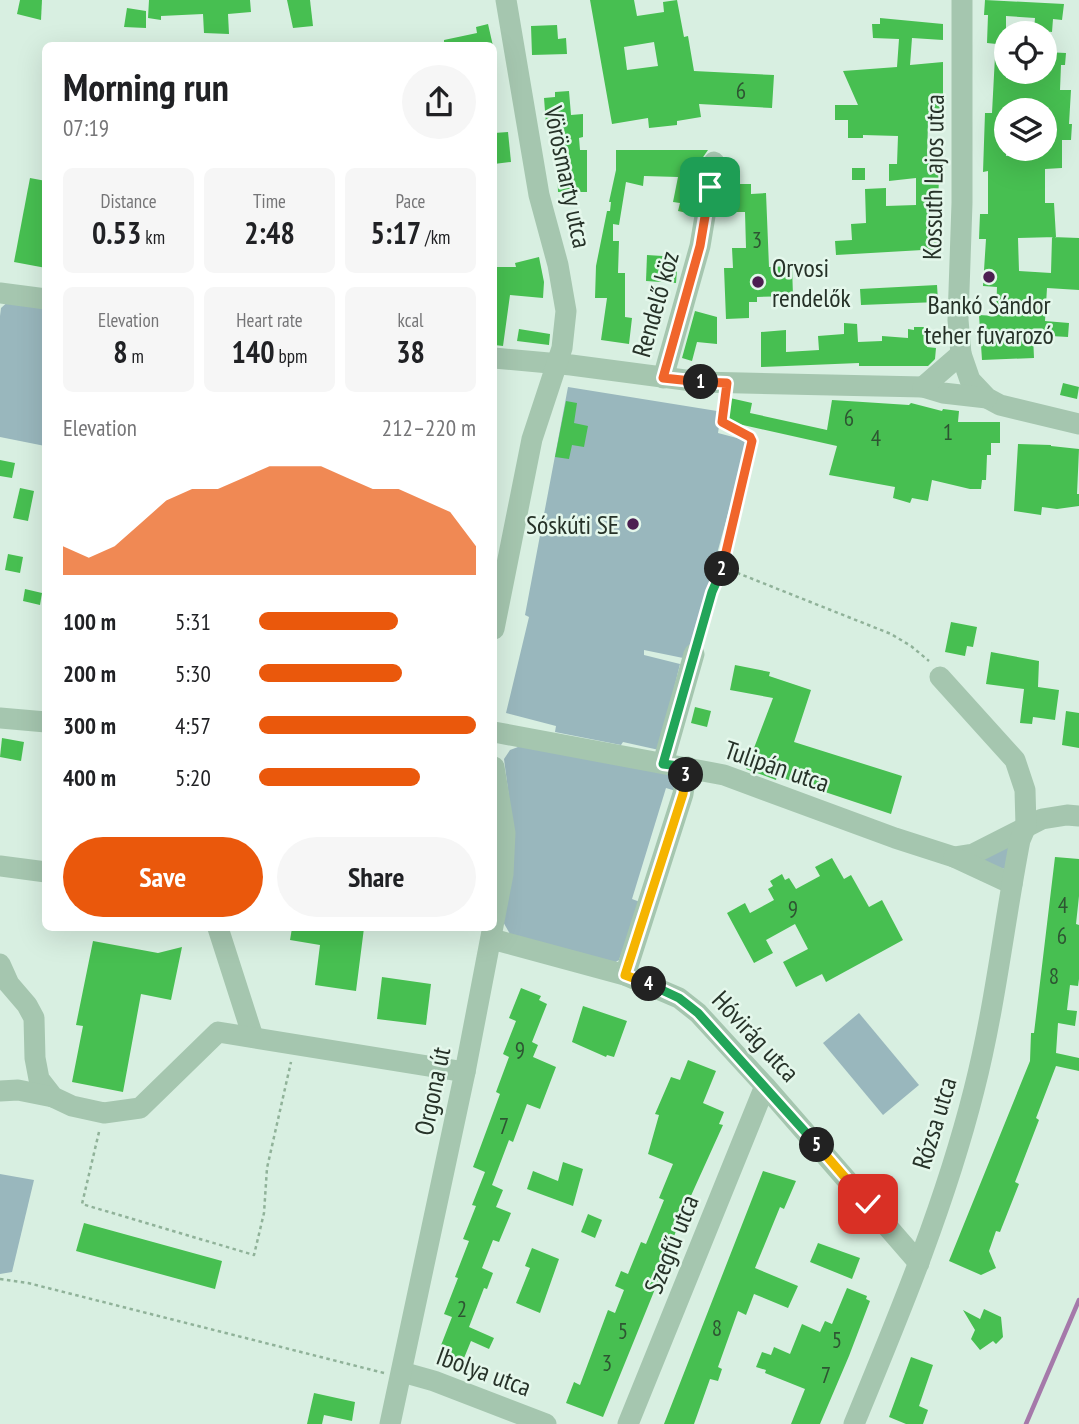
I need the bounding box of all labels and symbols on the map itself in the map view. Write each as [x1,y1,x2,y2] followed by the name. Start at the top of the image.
[736,76,746,105] house number: 6
[915,94,951,260] street label: Kossuth Lajos utca
[537,102,599,251] street label: Vörösmarty utca
[680,157,740,217] pin
[752,225,762,254] house number: 3
[624,247,686,361] street label: Rendelő köz
[772,251,851,314] place label: Orvosi rendelők
[981,269,997,285] marker: Bankó Sándor teher fuvarozó
[750,274,766,290] marker: Orvosi rendelők
[924,288,1054,351] place label: Bankó Sándor teher fuvarozó
[684,364,718,400] pin: 1
[844,403,854,432] house number: 6
[943,417,953,446] house number: 1
[871,423,881,452] house number: 4
[526,508,619,541] place label: Sóskúti SE
[625,516,641,532] marker: Sóskúti SE
[704,552,740,586] pin: 2
[720,733,834,799] street label: Tulipán utca
[668,758,704,792] pin: 3
[1058,890,1068,919] house number: 4
[788,894,798,923] house number: 9
[1057,921,1067,950] house number: 6
[1049,961,1059,990] house number: 8
[632,967,666,1002] pin: 4
[705,983,807,1089] street label: Hóvirág utca
[515,1035,525,1064] house number: 9
[407,1044,457,1138] street label: Orgona út
[904,1073,964,1173] street label: Rózsa utca
[499,1111,509,1140] house number: 7
[800,1128,834,1162] pin: 5
[838,1174,898,1234] pin
[636,1190,706,1298] street label: Szegfű utca
[457,1294,467,1323] house number: 2
[712,1313,722,1342] house number: 8
[618,1316,628,1345] house number: 5
[832,1325,842,1354] house number: 5
[432,1339,536,1403] street label: Ibolya utca
[602,1348,612,1377] house number: 3
[821,1360,831,1389] house number: 7

